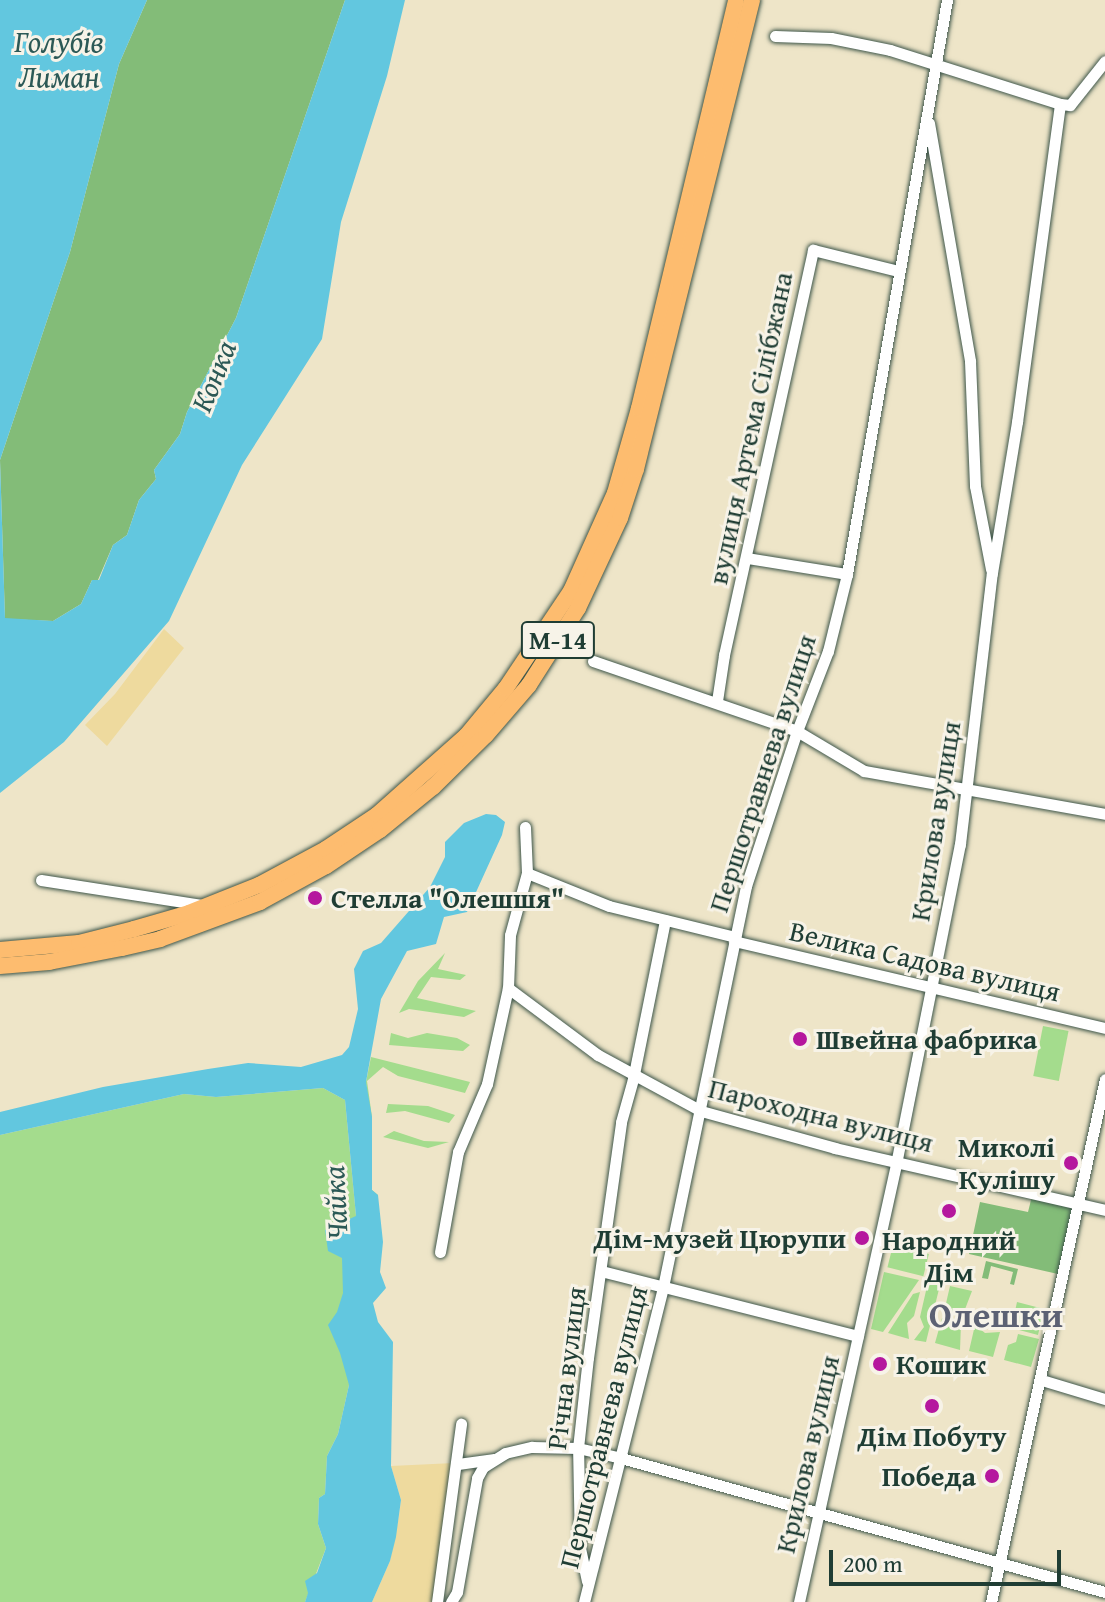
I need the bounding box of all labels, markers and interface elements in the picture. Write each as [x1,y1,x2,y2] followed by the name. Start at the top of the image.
[14,23,104,94] water label: Голубів Лиман
[700,269,800,587] street label: вулиця Артема Сілібжана
[183,335,243,417] water label: Конка
[520,618,596,662] road number: М-14
[701,630,823,916] street label: Першотравнева вулиця
[903,719,967,923] street label: Крилова вулиця
[331,881,564,915] place label: Стелла "Олешшя"
[306,889,324,907] marker: Стелла "Олешшя"
[787,914,1063,1008] street label: Велика Садова вулиця
[816,1022,1037,1056] place label: Швейна фабрика
[791,1030,809,1048] marker: Швейна фабрика
[705,1071,937,1159] street label: Пароходна вулиця
[958,1130,1055,1196] place label: Миколі Кулішу
[1062,1154,1080,1172] marker: Миколі Кулішу
[315,1165,355,1241] water label: Чайка
[940,1202,958,1220] marker: Народний Дім
[593,1221,846,1255] place label: Дім-музей Цюрупи
[882,1223,1016,1289] place label: Народний Дім
[853,1229,871,1247] marker: Дім-музей Цюрупи
[552,1282,654,1572] street label: Першотравнева вулиця
[539,1285,593,1451] street label: Річна вулиця
[929,1292,1063,1336] district label: Олешки
[896,1347,986,1381] place label: Кошик
[768,1352,846,1556] street label: Крилова вулиця
[871,1355,889,1373] marker: Кошик
[923,1397,941,1415] marker: Дім Побуту
[858,1419,1006,1453] place label: Дім Побуту
[882,1459,976,1493] place label: Победа
[983,1467,1001,1485] marker: Победа
[833,1534,1065,1584] scale bar
[843,1546,903,1581] text: 200 m

